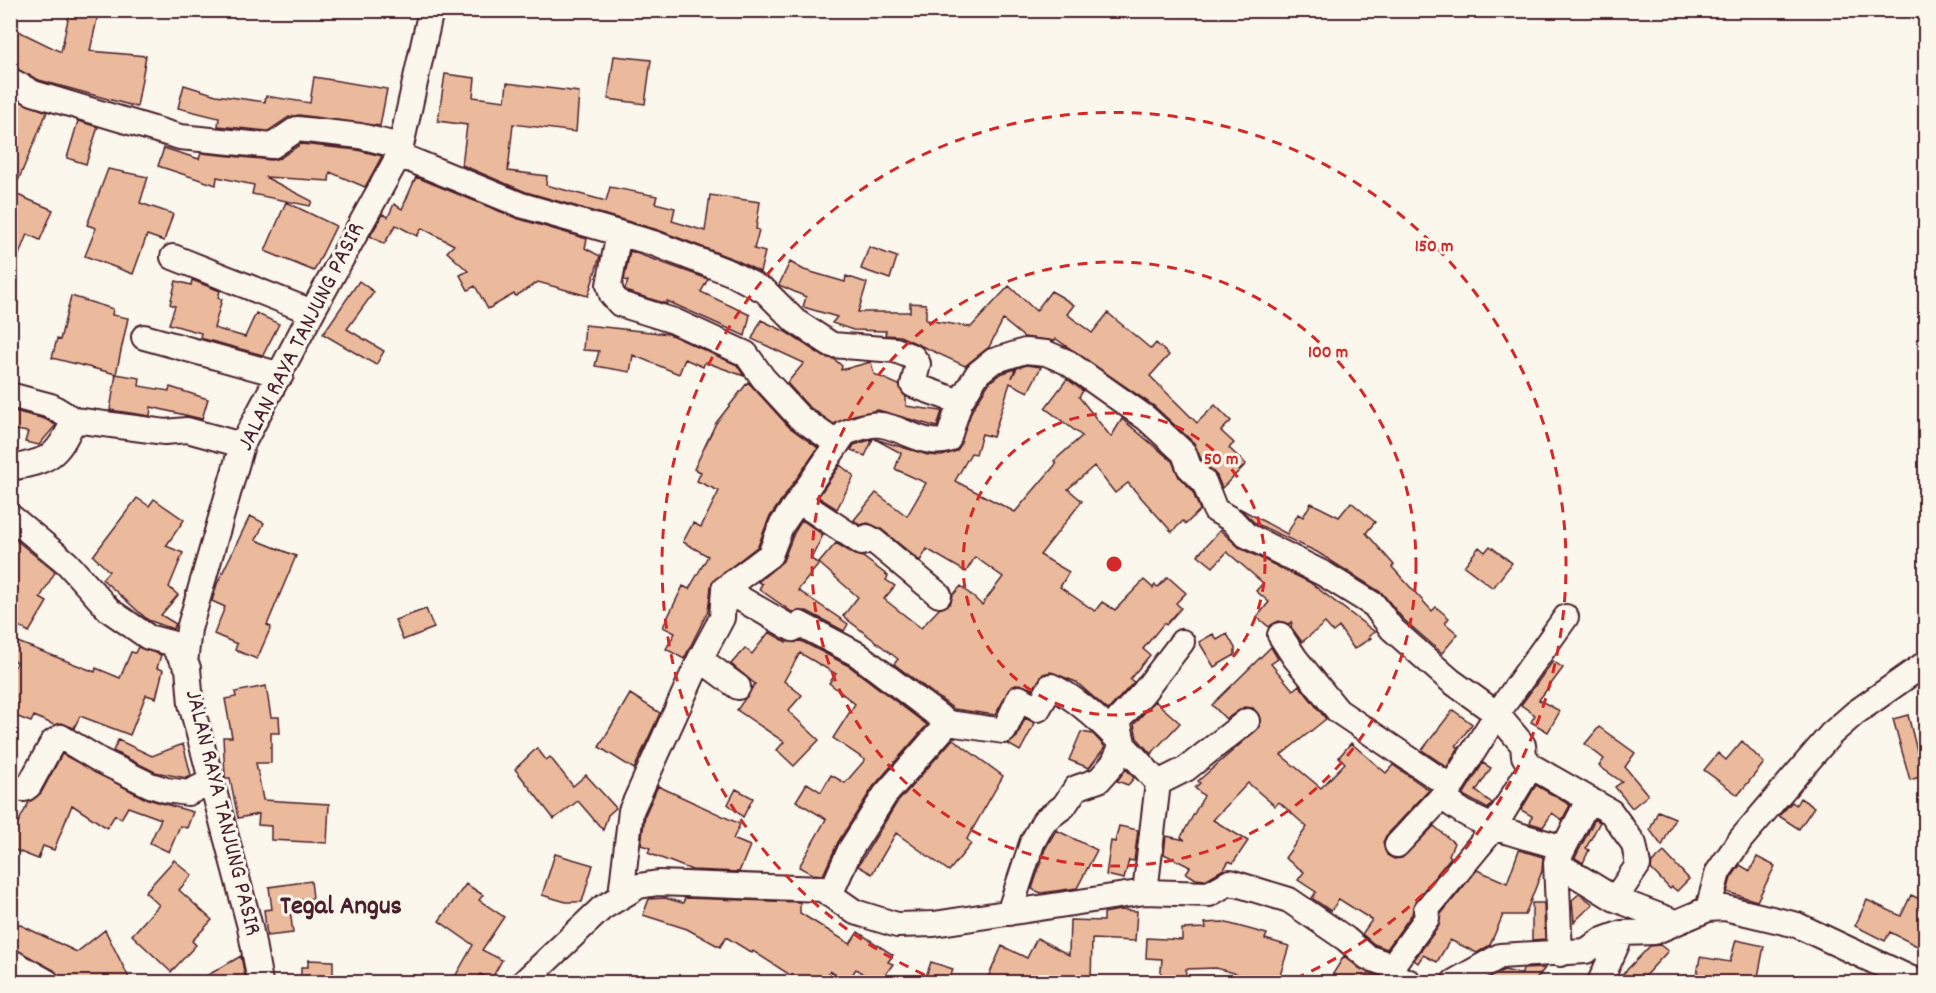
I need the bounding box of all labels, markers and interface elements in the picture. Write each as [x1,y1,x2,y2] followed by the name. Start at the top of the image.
[230,217,374,457] street label: JALAN RAYA TANJUNG PASIR
[1415,235,1453,260] text: 150 m
[1308,341,1348,366] text: 100 m
[1204,448,1238,473] text: 50 m
[1104,554,1124,574] centre of rings
[175,686,269,940] street label: JALAN RAYA TANJUNG PASIR
[280,888,402,927] district label: Tegal Angus

